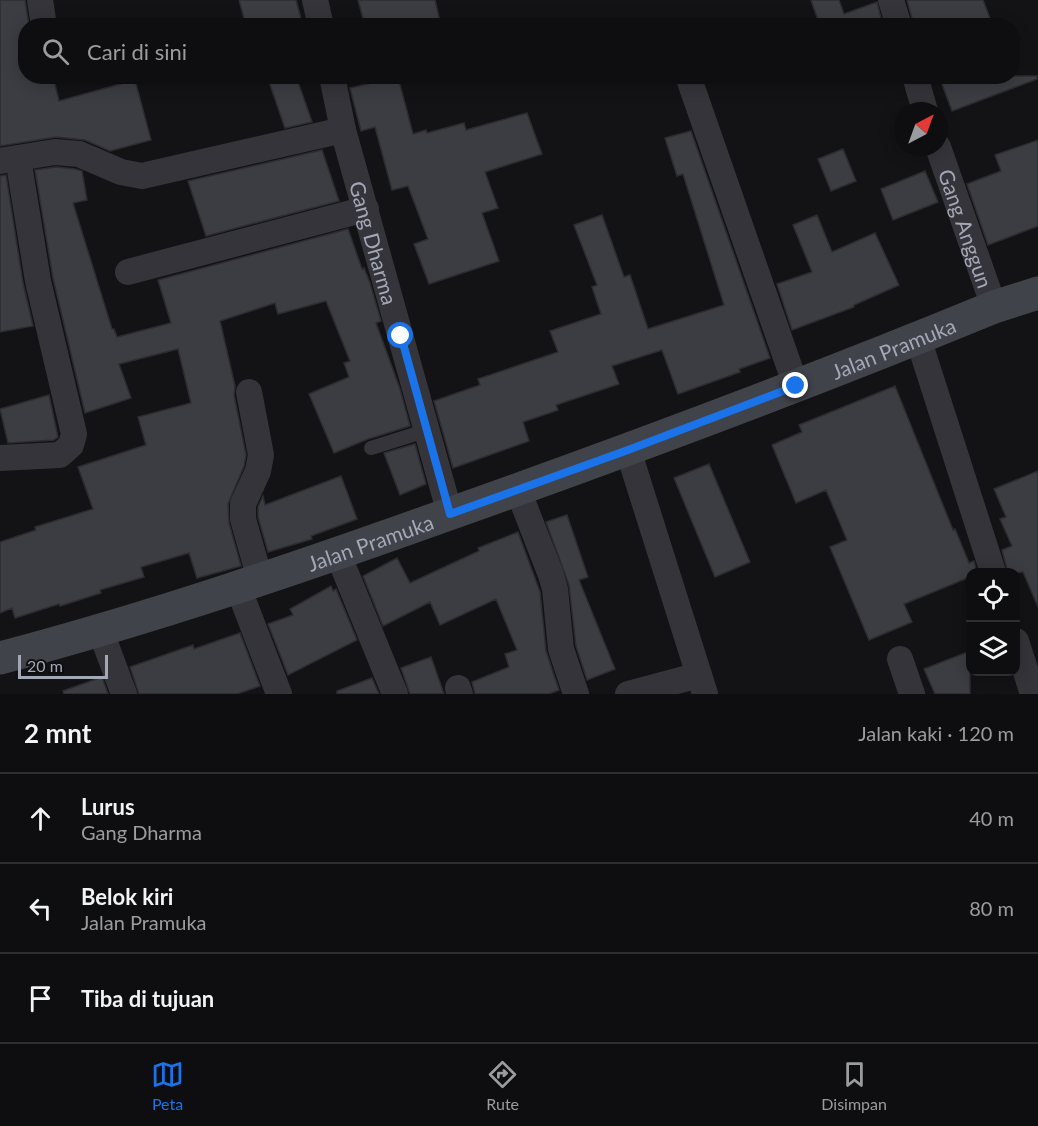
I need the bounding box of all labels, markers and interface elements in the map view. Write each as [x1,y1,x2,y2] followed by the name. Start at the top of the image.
[18,18,1020,84] search box
[39,35,72,68] icon: search
[87,38,187,65] text: Cari di sini
[894,102,948,156] north arrow
[934,165,999,291] street label: Gang Anggun
[345,178,403,307] street label: Gang Dharma
[827,312,959,384] street label: Jalan Pramuka
[387,322,413,348] route start
[782,372,808,398] route end
[304,508,436,575] street label: Jalan Pramuka
[966,568,1020,676] map controls
[966,568,1020,622] button: locate
[966,622,1020,676] button: layers
[18,652,108,680] scale bar
[27,656,63,675] text: 20 m
[24,717,91,749] text: 2 mnt
[858,721,1014,745] text: Jalan kaki · 120 m
[81,793,135,820] text: Lurus
[24,802,57,835] icon: ahead
[969,806,1014,830] text: 40 m
[81,820,202,844] text: Gang Dharma
[81,883,173,910] text: Belok kiri
[24,892,57,925] icon: left
[969,896,1014,920] text: 80 m
[81,910,207,934] text: Jalan Pramuka
[24,982,57,1015] icon: arrive
[81,985,214,1012] text: Tiba di tujuan
[151,1058,184,1113] tab: Peta
[486,1058,519,1113] tab: Rute
[821,1058,887,1113] tab: Disimpan

